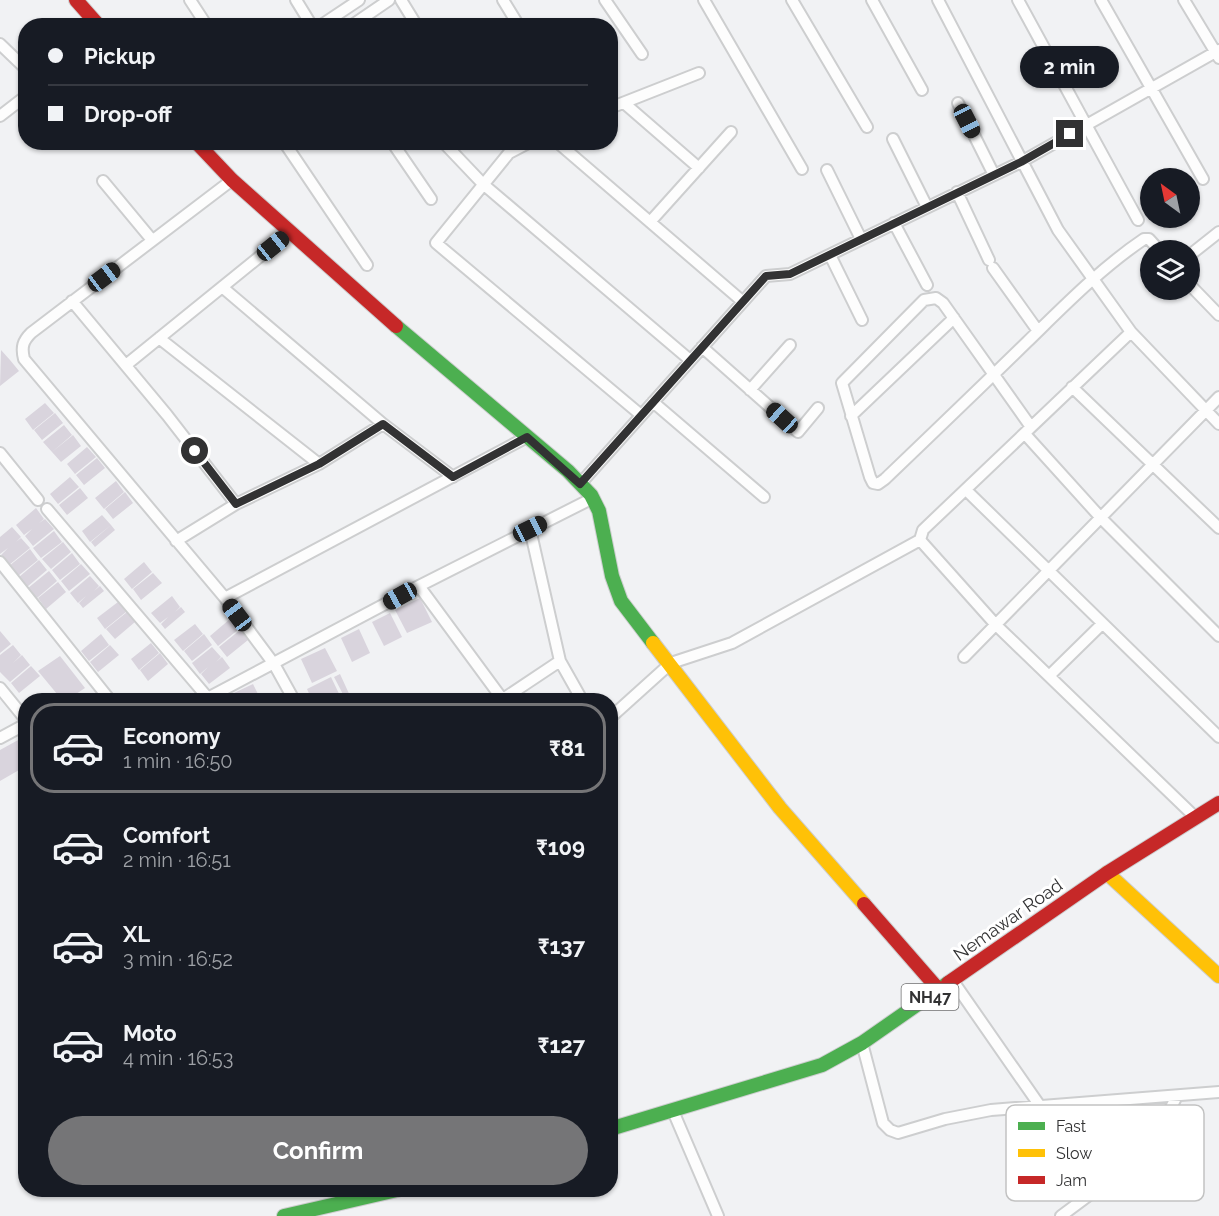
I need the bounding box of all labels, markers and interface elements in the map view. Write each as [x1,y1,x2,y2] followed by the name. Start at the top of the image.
[84,43,156,69] text: Pickup
[1020,47,1120,89] callout: 2 min
[1044,55,1095,79] text: 2 min
[84,101,172,127] text: Drop-off
[951,101,983,141] car
[1056,120,1083,147] route end
[1140,168,1200,228] north arrow
[1140,168,1200,300] map controls
[253,228,293,264] car
[1140,240,1200,300] button: layers
[84,259,124,295] car
[763,399,801,437] car
[181,437,208,464] route start
[510,513,550,545] car
[380,579,420,613] car
[219,595,255,635] car
[51,721,105,775] icon: car
[123,723,221,749] text: Economy
[549,735,585,761] text: ₹81
[123,749,233,773] text: 1 min · 16:50
[51,820,105,874] icon: car
[123,822,210,848] text: Comfort
[536,834,585,860] text: ₹109
[123,848,231,872] text: 2 min · 16:51
[949,874,1066,965] street label: Nemawar Road
[51,919,105,973] icon: car
[123,921,150,947] text: XL
[538,933,585,959] text: ₹137
[123,947,233,971] text: 3 min · 16:52
[902,984,958,1010] road number: NH47
[51,1018,105,1072] icon: car
[123,1020,177,1046] text: Moto
[538,1032,585,1058] text: ₹127
[123,1046,233,1070] text: 4 min · 16:53
[1006,1105,1204,1201] legend
[48,1116,588,1185] button: Confirm
[1056,1117,1087,1136] text: Fast
[1056,1144,1092,1163] text: Slow
[1056,1171,1087,1190] text: Jam

